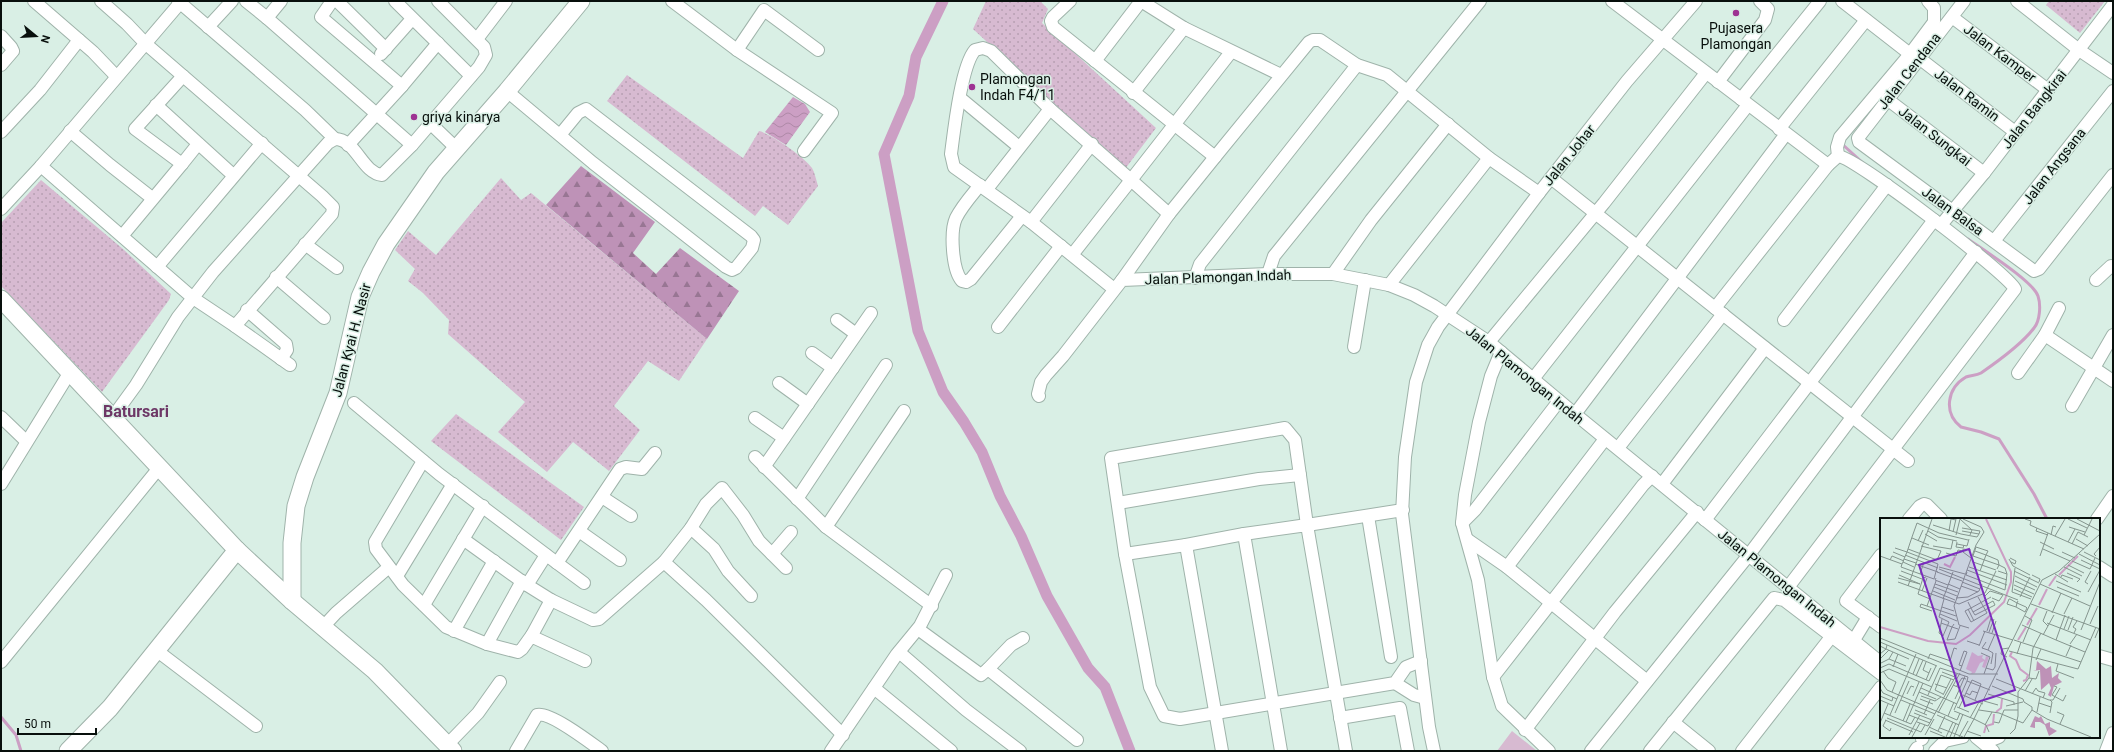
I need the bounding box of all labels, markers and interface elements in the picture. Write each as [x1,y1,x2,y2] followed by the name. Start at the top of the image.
[1731,8,1741,18] marker: Pujasera Plamongan
[16,16,56,56] north arrow
[1700,20,1772,52] place label: Pujasera Plamongan
[1961,21,2039,85] street label: Jalan Kamper
[1874,30,1944,112] street label: Jalan Cendana
[38,33,52,45] text: N
[1931,65,2003,125] street label: Jalan Ramin
[1998,66,2070,152] street label: Jalan Bangkirai
[980,71,1055,103] place label: Plamongan Indah F4/11
[967,82,977,92] marker: Plamongan Indah F4/11
[1896,103,1974,169] street label: Jalan Sungkai
[422,109,500,125] place label: griya kinarya
[409,112,419,122] marker: griya kinarya
[1540,121,1598,189] street label: Jalan Johar
[2019,125,2089,207] street label: Jalan Angsana
[1919,183,1987,239] street label: Jalan Balsa
[1144,266,1292,288] street label: Jalan Plamongan Indah
[328,281,374,399] street label: Jalan Kyai H. Nasir
[1463,323,1587,427] street label: Jalan Plamongan Indah
[103,402,169,421] district label: Batursari
[1880,518,2100,738] inset map
[1715,526,1839,630] street label: Jalan Plamongan Indah
[18,710,96,736] scale bar
[24,717,51,731] text: 50 m

